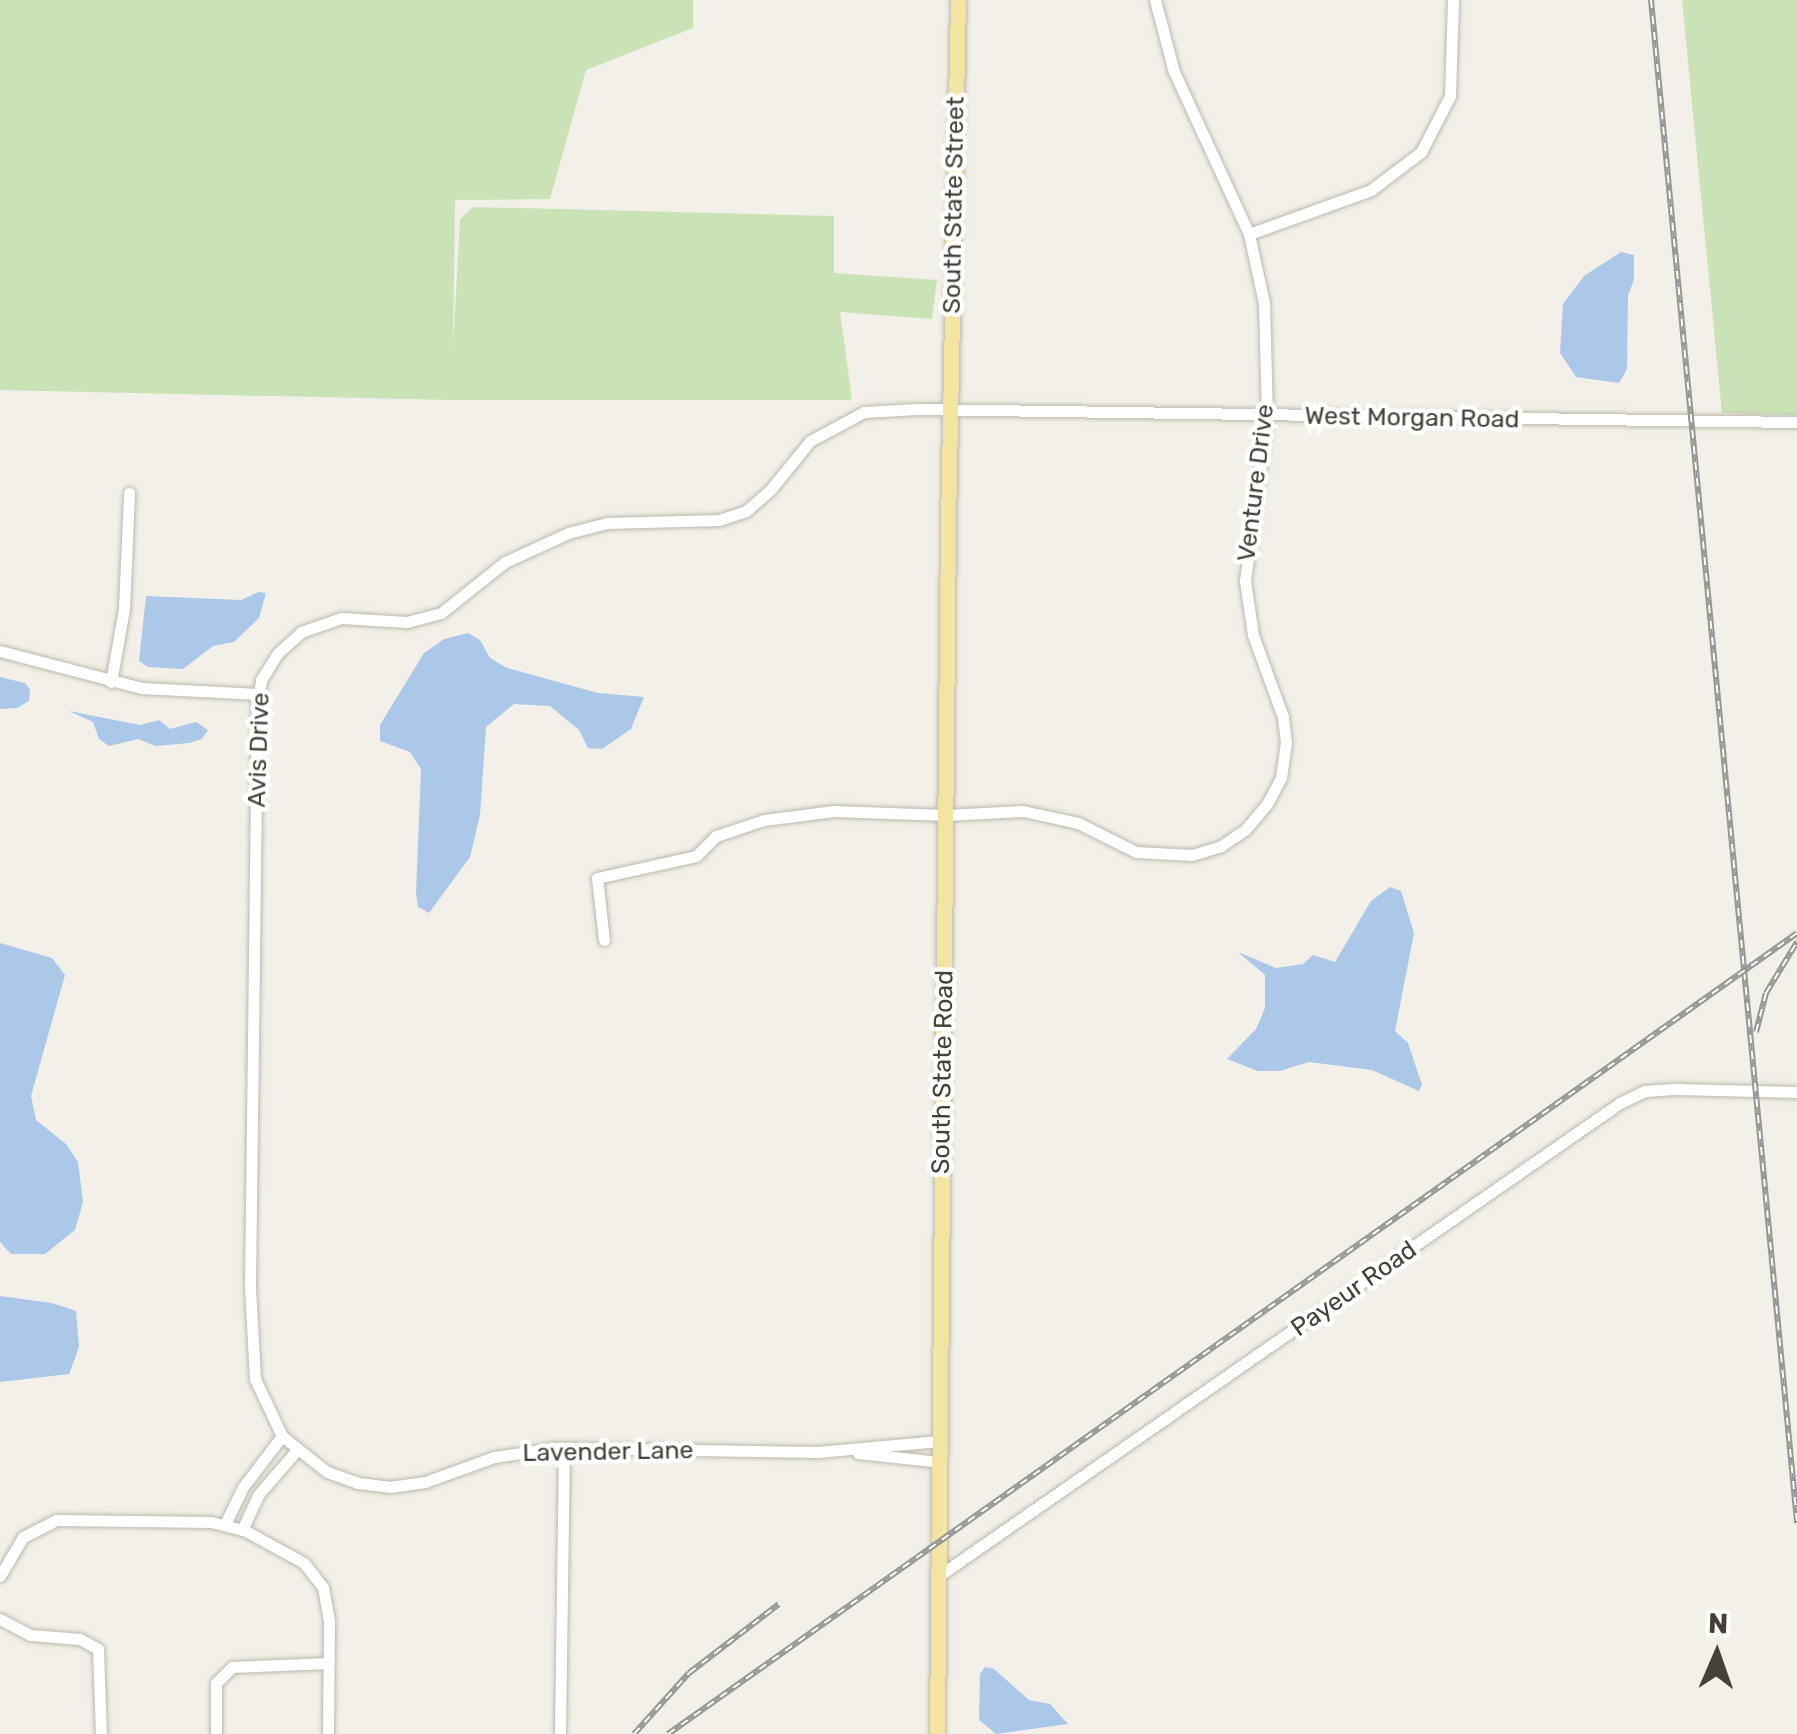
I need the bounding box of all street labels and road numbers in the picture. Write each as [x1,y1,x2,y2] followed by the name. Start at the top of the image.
[937,96,971,314] street label: South State Street
[1304,401,1520,435] street label: West Morgan Road
[1231,403,1281,563] street label: Venture Drive
[242,692,276,808] street label: Avis Drive
[926,970,960,1174] street label: South State Road
[1285,1235,1423,1343] street label: Payeur Road
[522,1436,694,1468] street label: Lavender Lane

